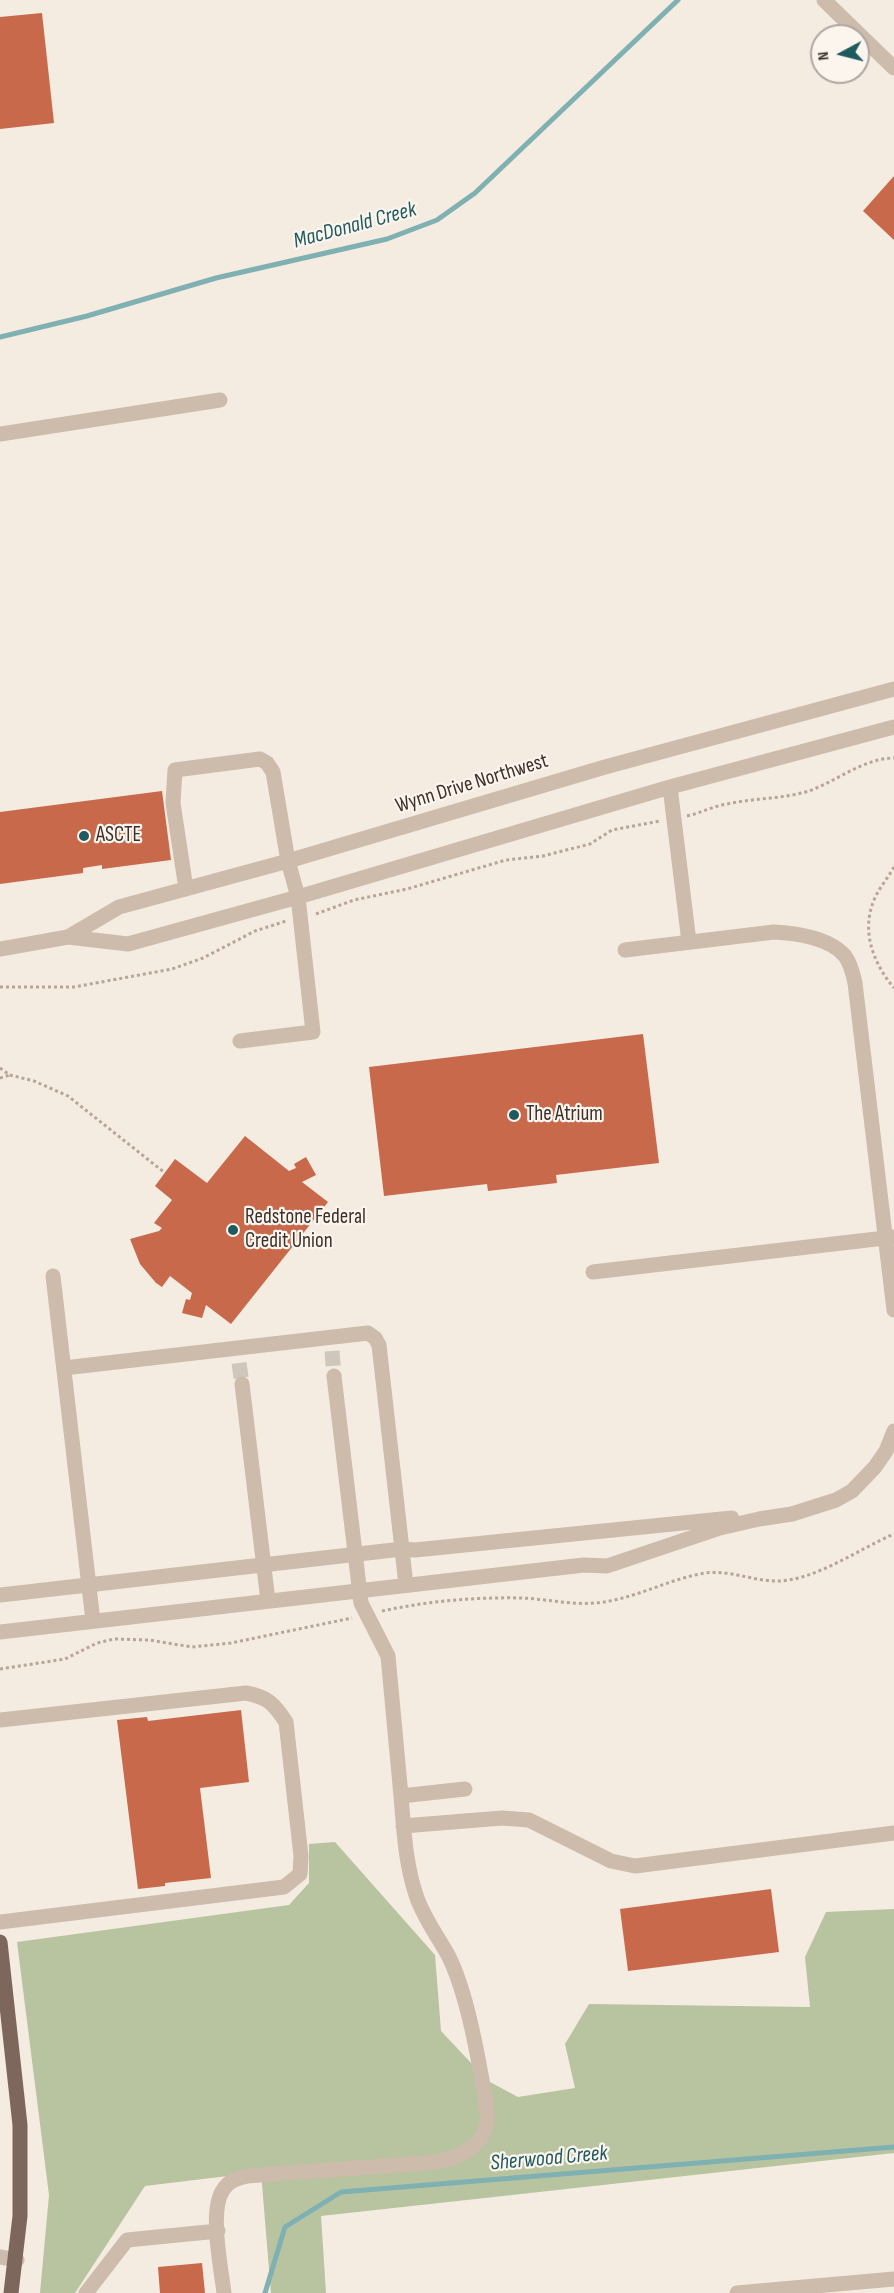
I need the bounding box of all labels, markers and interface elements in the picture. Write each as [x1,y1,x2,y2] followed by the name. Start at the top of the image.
[810,24,870,84] north arrow
[814,51,834,61] text: N
[291,197,419,255] water label: MacDonald Creek
[393,749,551,819] street label: Wynn Drive Northwest
[96,823,141,849] place label: ASCTE
[77,829,91,843] marker: ASCTE
[526,1102,603,1128] place label: The Atrium
[507,1108,521,1122] marker: The Atrium
[245,1205,366,1255] place label: Redstone Federal Credit Union
[226,1223,240,1237] marker: Redstone Federal Credit Union
[489,2141,609,2177] water label: Sherwood Creek

